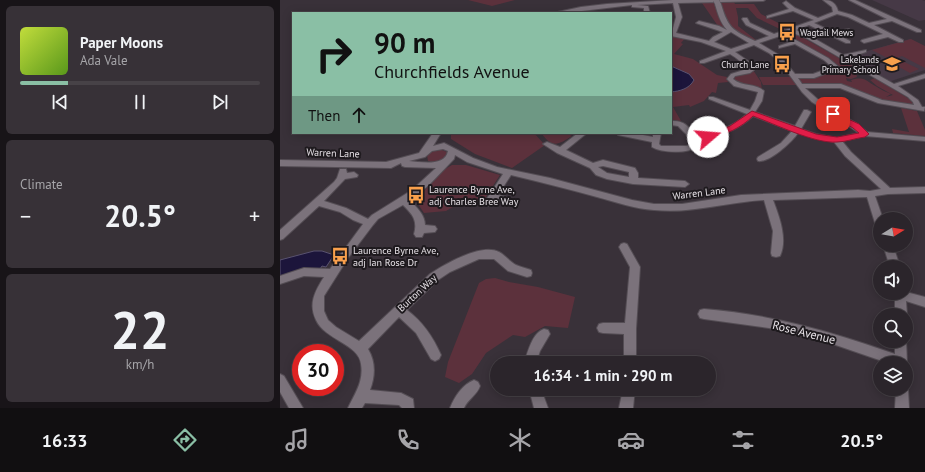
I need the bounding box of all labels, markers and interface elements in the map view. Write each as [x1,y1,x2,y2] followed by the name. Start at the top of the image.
[777,22,797,42] bus stop icon: Wagtail Mews
[374,24,435,61] text: 90 m
[800,27,854,38] place label: Wagtail Mews
[308,28,360,80] icon: right
[80,33,163,52] text: Paper Moons
[80,52,128,69] text: Ada Vale
[772,54,792,74] bus stop icon: Church Lane
[822,54,879,75] place label: Lakelands Primary School
[882,54,902,74] school or university icon: Lakelands Primary School
[721,59,769,70] place label: Church Lane
[374,60,530,83] text: Churchfields Avenue
[49,91,71,113] icon: previous
[129,91,151,113] icon: pause
[209,91,231,113] icon: next
[816,97,850,131] pin
[822,103,844,125] icon: arrive
[348,104,370,126] icon: ahead
[308,106,340,125] text: Then
[687,116,729,158] position arrow
[306,146,360,160] street label: Warren Lane
[20,176,63,193] text: Climate
[429,183,519,208] place label: Laurence Byrne Ave, adj Charles Bree Way
[672,183,726,203] street label: Warren Lane
[406,185,426,205] bus stop icon: Laurence Byrne Ave, adj Charles Bree Way
[104,196,176,235] text: 20.5°
[20,202,31,230] text: −
[249,202,260,230] text: +
[873,212,913,252] north arrow
[873,212,913,396] map controls
[353,244,439,269] place label: Laurence Byrne Ave, adj Ian Rose Dr
[330,246,350,266] bus stop icon: Laurence Byrne Ave, adj Ian Rose Dr
[873,260,913,300] button: sound
[395,271,440,314] street label: Burton Way
[111,296,169,363] text: 22
[873,308,913,348] button: search
[771,317,837,347] street label: Rose Avenue
[292,344,344,396] speed limit sign: 30
[126,356,154,373] text: km/h
[873,356,913,396] button: layers
[534,366,672,385] text: 16:34 · 1 min · 290 m
[171,426,199,454] icon: directions
[283,426,311,454] icon: music
[394,426,422,454] icon: phone
[506,426,534,454] icon: climate
[617,426,645,454] icon: car
[729,426,757,454] icon: filters
[42,429,87,452] text: 16:33
[840,429,883,452] text: 20.5°

